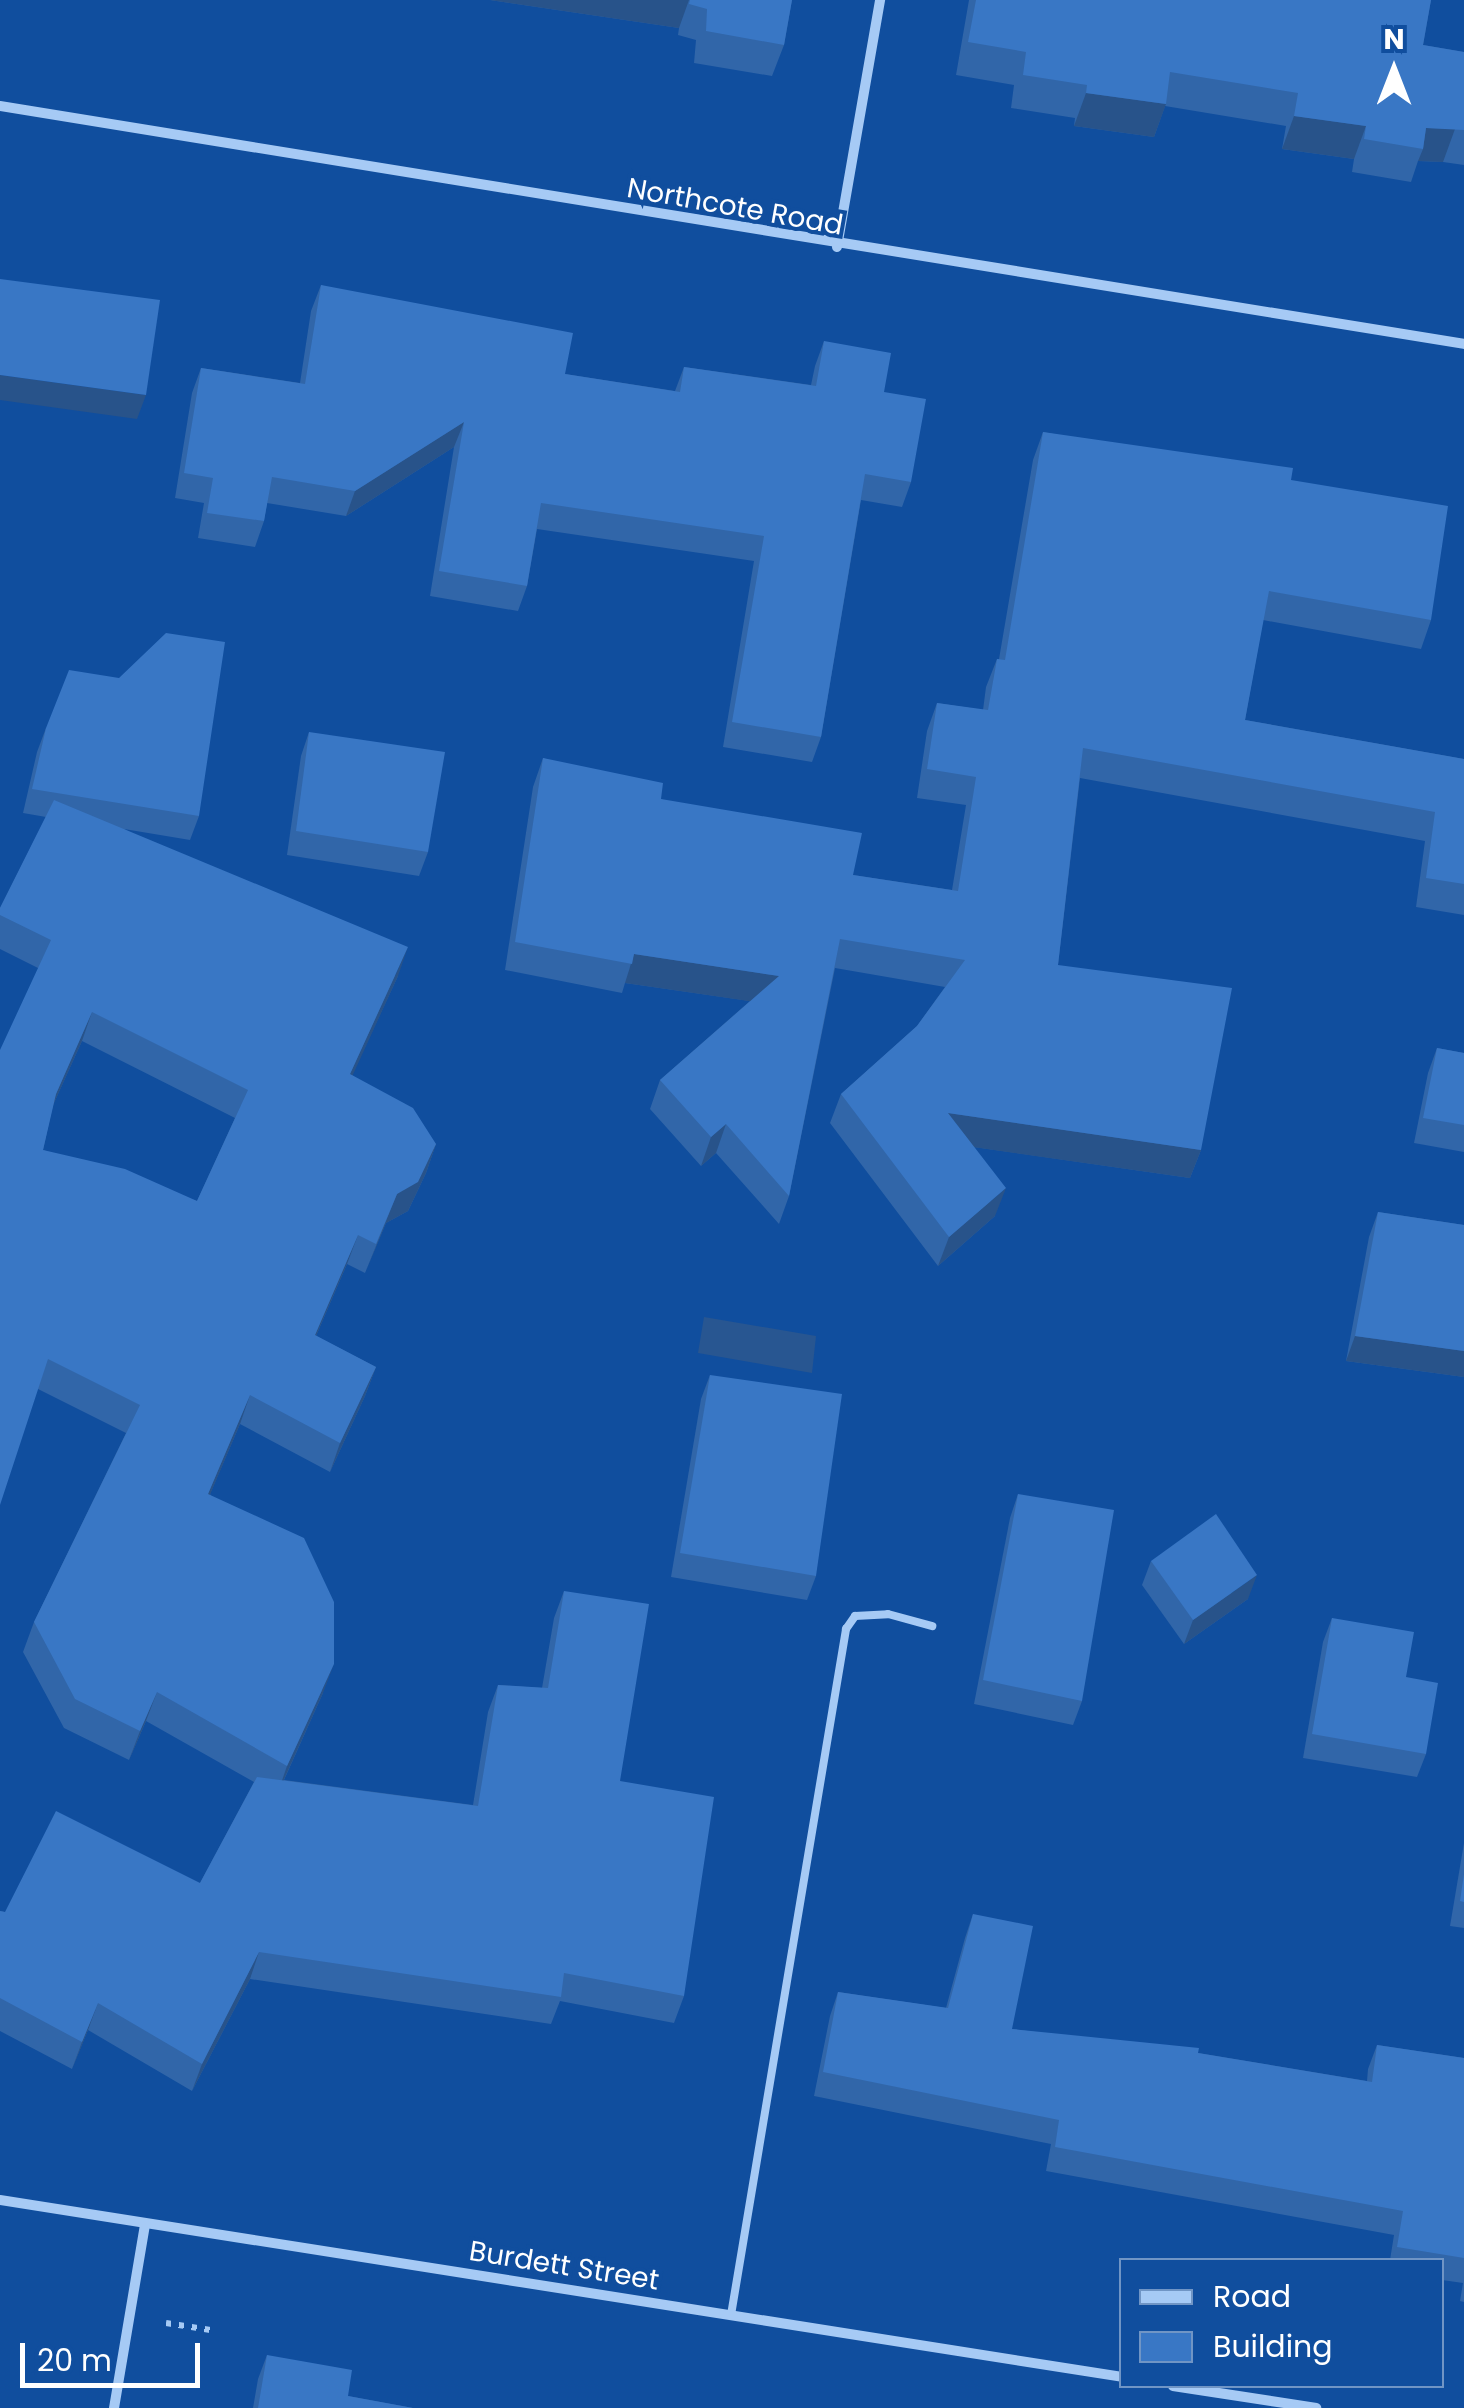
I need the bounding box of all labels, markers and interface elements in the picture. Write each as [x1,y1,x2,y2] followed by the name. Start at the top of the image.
[1344,20,1444,120] north arrow
[1383,20,1405,59] text: N
[624,171,846,243] street label: Northcote Road
[467,2234,661,2298] street label: Burdett Street
[1119,2258,1444,2388] legend
[1213,2275,1291,2318] text: Road
[25,2323,205,2385] scale bar
[1213,2325,1333,2368] text: Building
[37,2339,112,2382] text: 20 m

